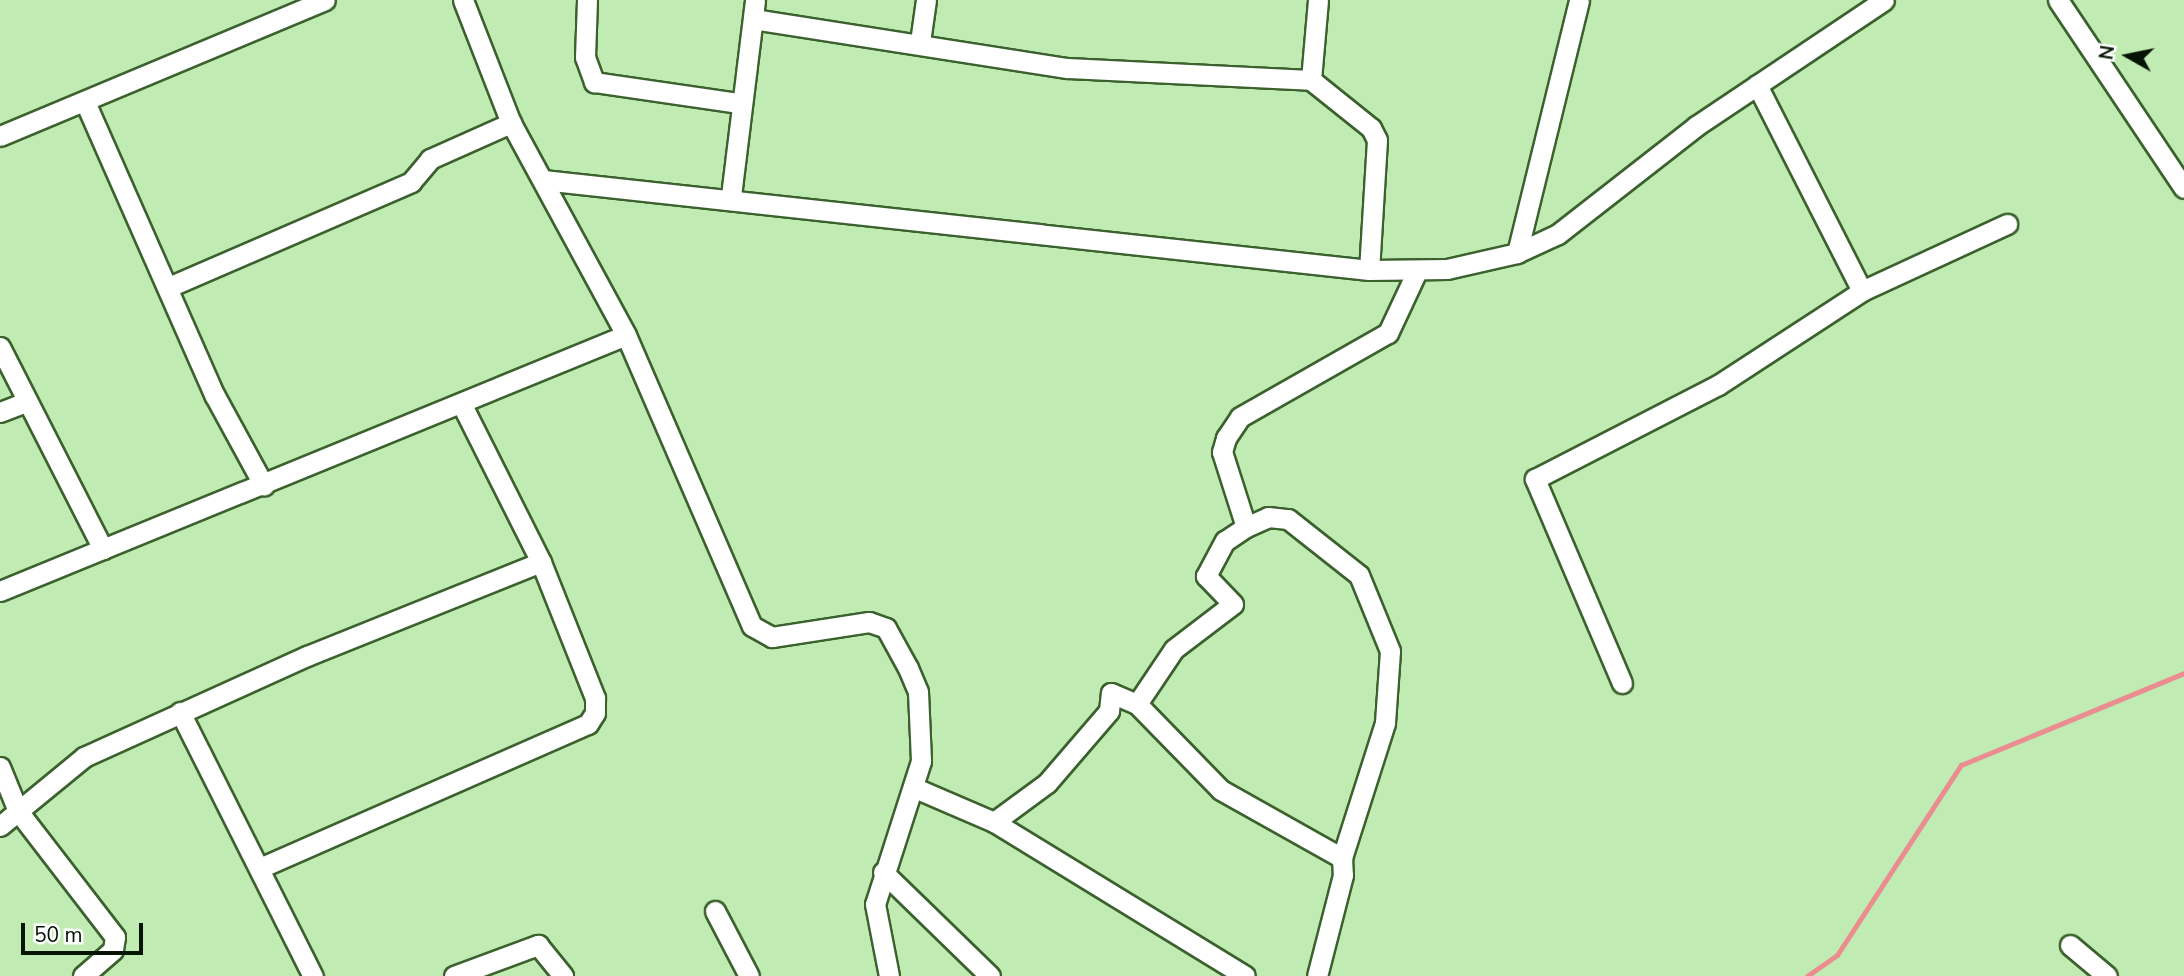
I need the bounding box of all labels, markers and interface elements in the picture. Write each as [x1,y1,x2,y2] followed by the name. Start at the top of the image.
[2093,21,2163,91] north arrow
[2093,44,2121,62] text: N
[24,909,147,953] scale bar
[34,921,83,949] text: 50 m

